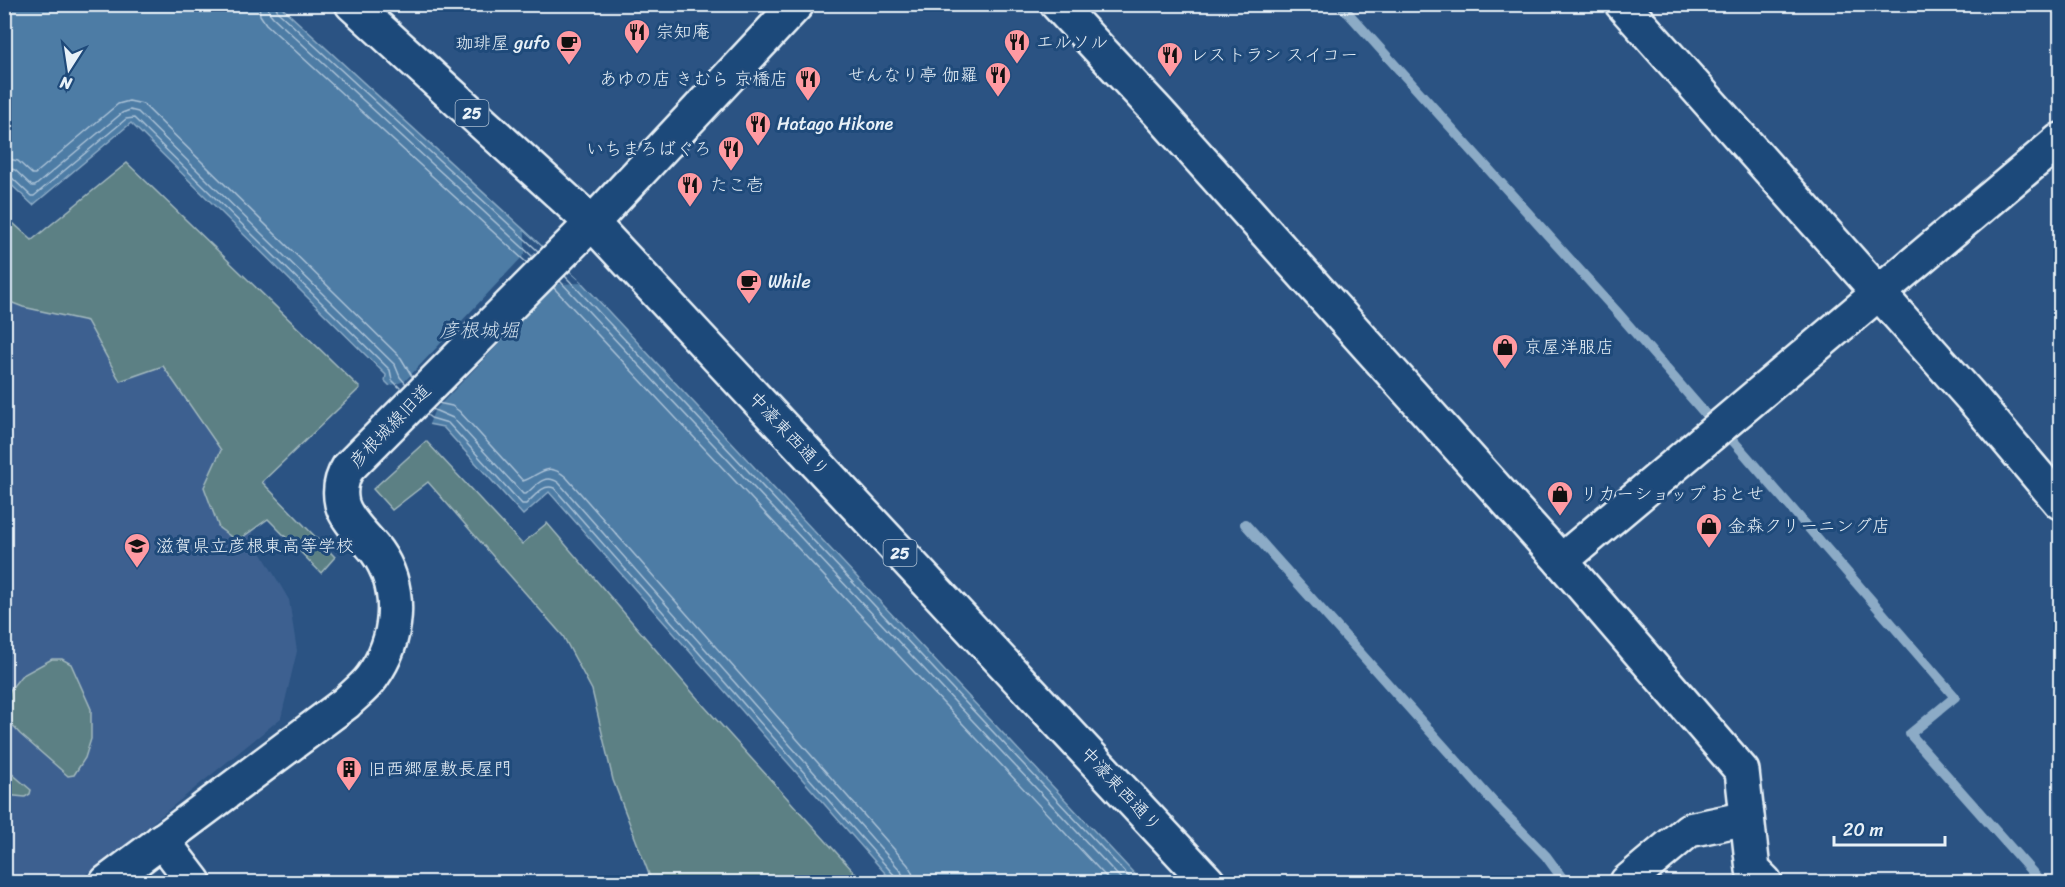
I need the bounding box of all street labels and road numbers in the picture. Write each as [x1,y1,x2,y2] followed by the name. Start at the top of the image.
[456,100,488,126] road number: 25
[341,376,439,476] street label: 彦根城線旧道
[740,384,838,484] street label: 中濠東西通り
[884,540,916,566] road number: 25
[1072,739,1170,839] street label: 中濠東西通り

